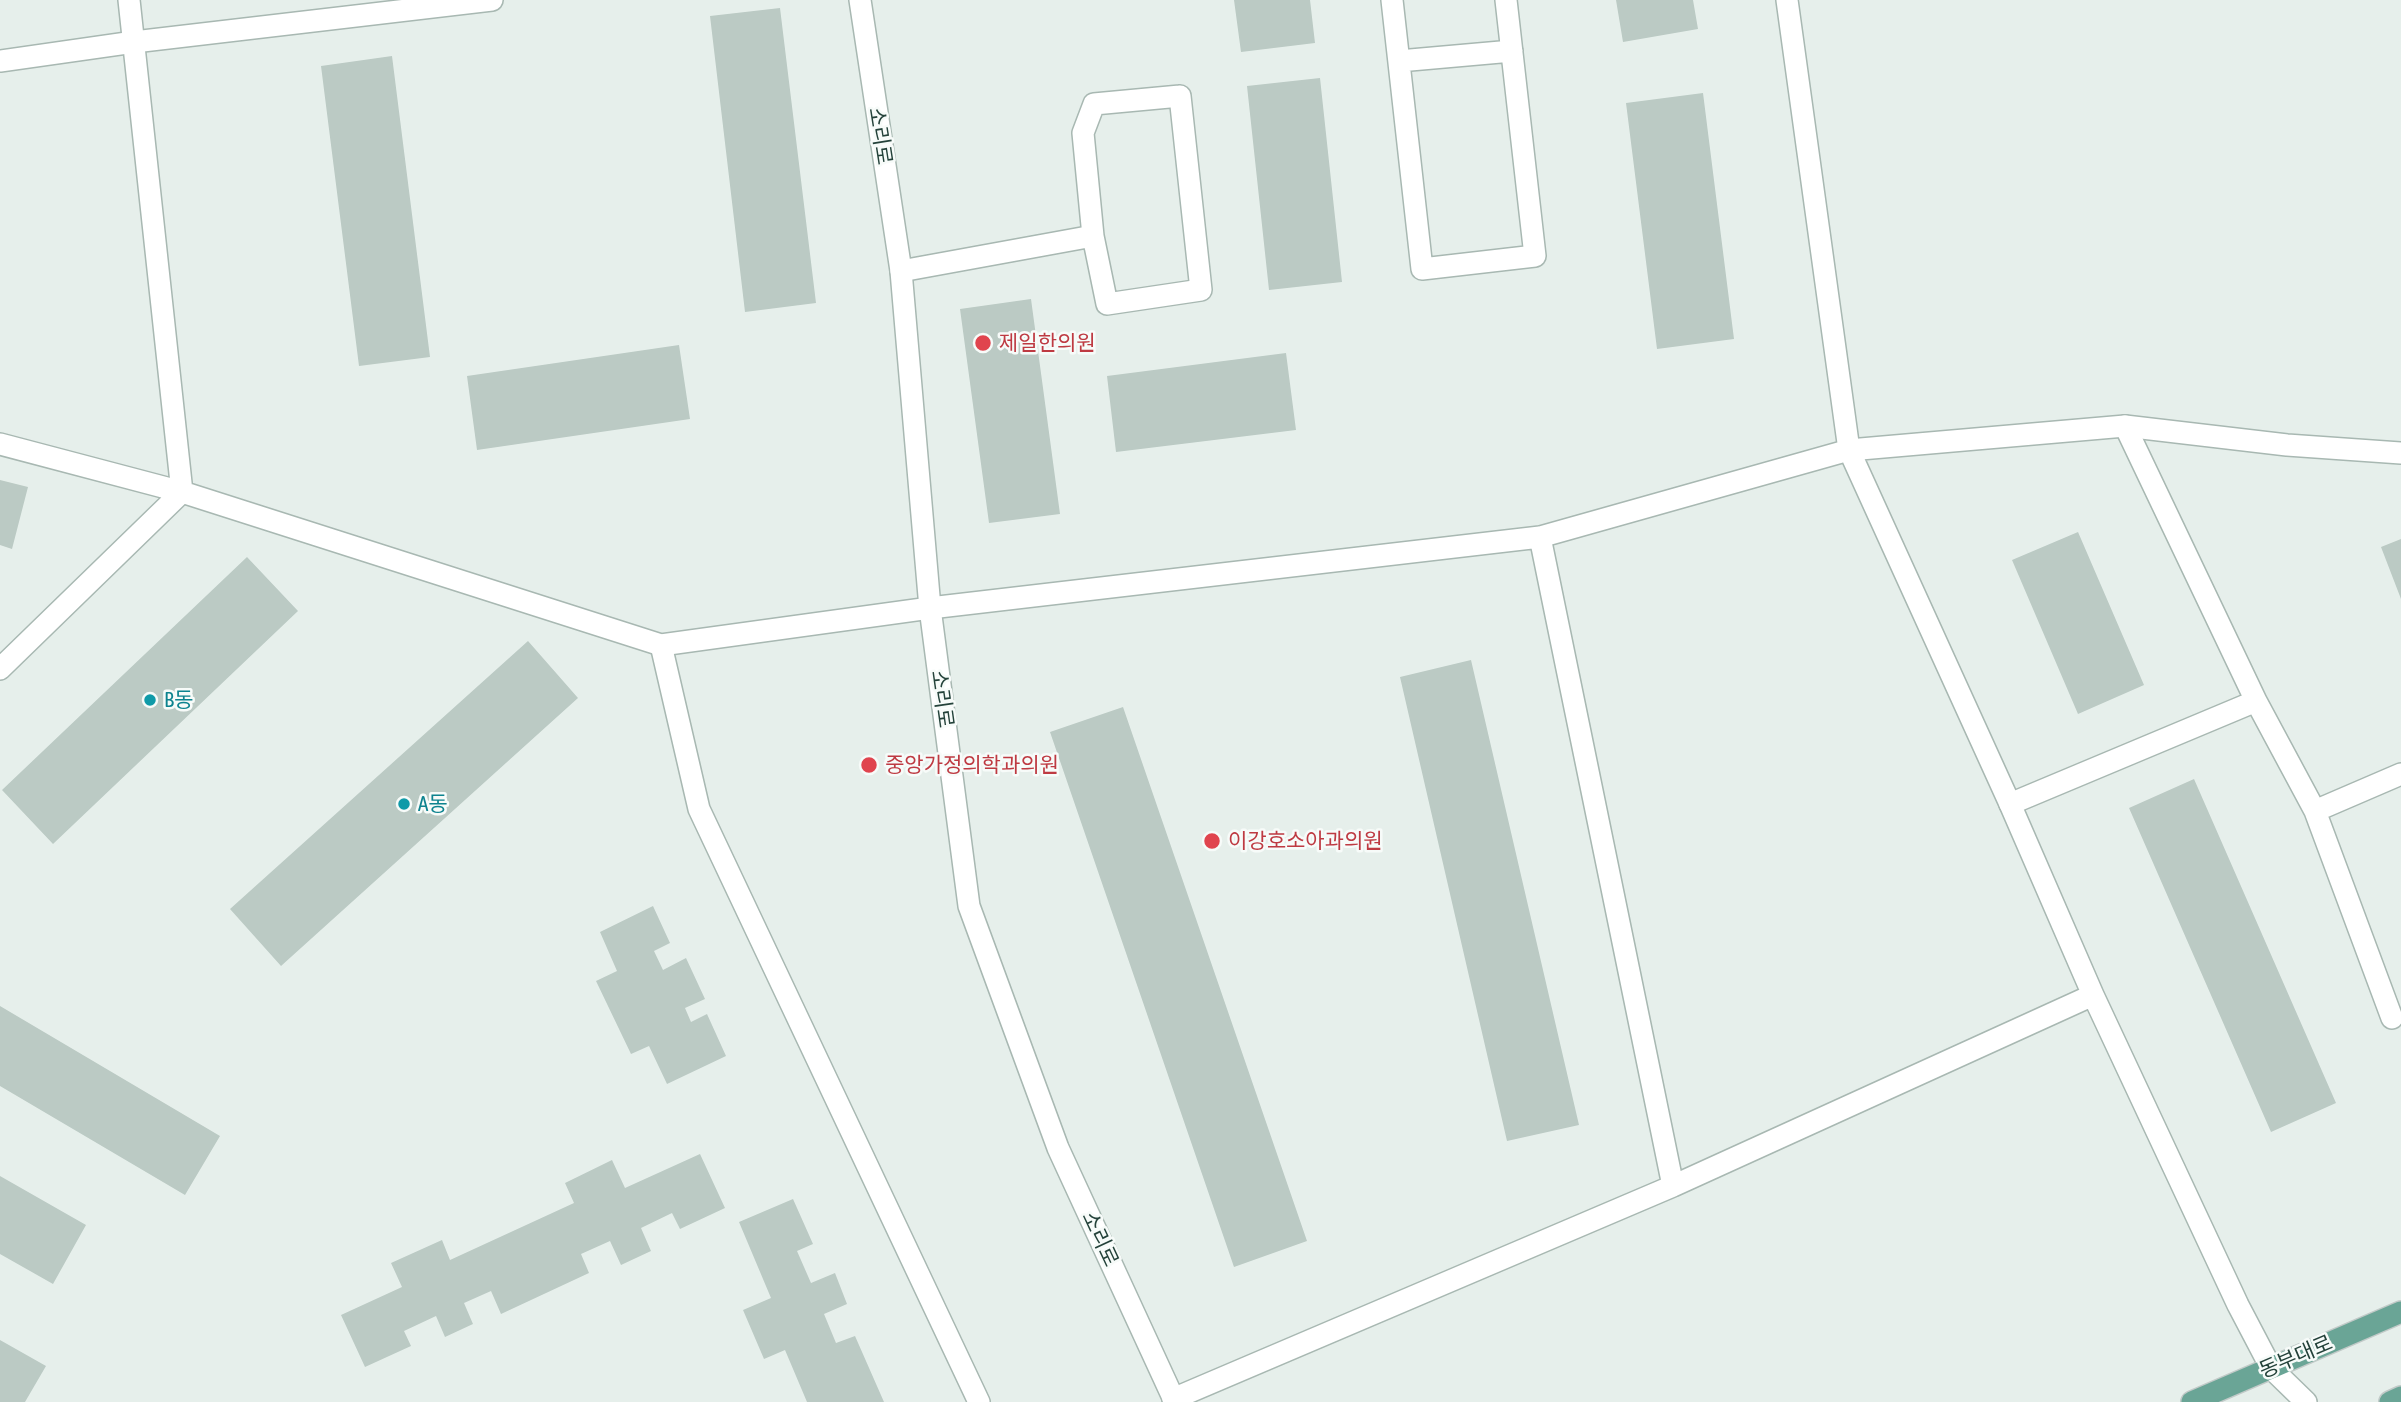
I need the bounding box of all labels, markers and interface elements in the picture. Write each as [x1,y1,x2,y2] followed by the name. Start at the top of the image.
[863,105,897,167] street label: 소리로
[999,330,1096,356] place label: 제일한의원
[973,333,993,353] marker: 제일한의원
[925,669,959,729] street label: 소리로
[164,687,193,713] place label: B동
[142,692,158,708] marker: B동
[885,752,1059,778] place label: 중앙가정의학과의원
[859,755,879,775] marker: 중앙가정의학과의원
[418,791,448,817] place label: A동
[396,796,412,812] marker: A동
[1228,828,1383,854] place label: 이강호소아과의원
[1202,831,1222,851] marker: 이강호소아과의원
[1076,1207,1124,1271] street label: 소리로
[2256,1330,2336,1384] street label: 동부대로

